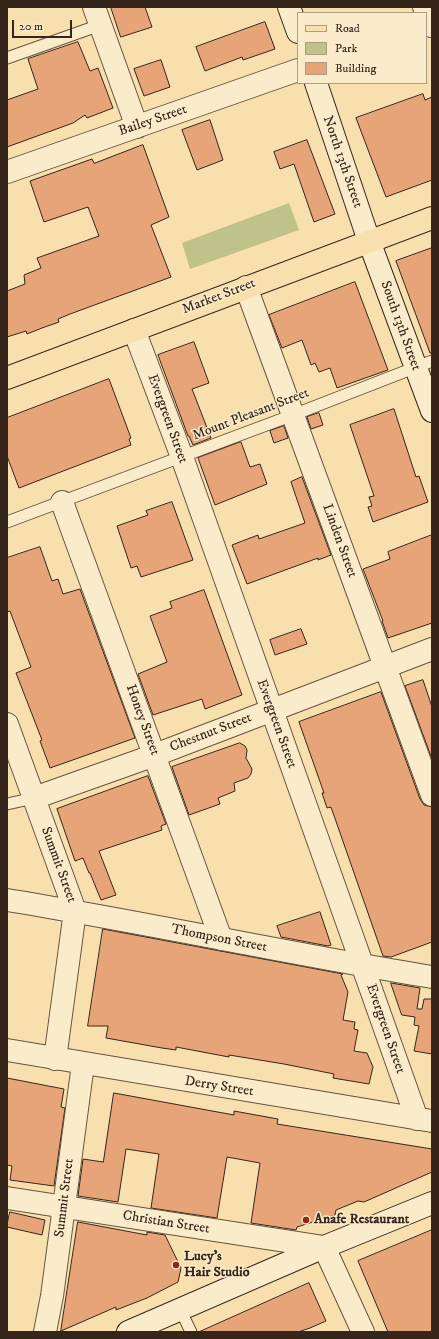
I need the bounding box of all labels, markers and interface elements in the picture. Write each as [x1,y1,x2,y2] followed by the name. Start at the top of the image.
[14,12,74,38] scale bar
[297,12,427,84] legend
[19,19,43,34] text: 20 m
[335,21,360,36] text: Road
[335,41,357,56] text: Park
[335,61,376,76] text: Building
[117,101,189,141] street label: Bailey Street
[318,114,366,210] street label: North 13th Street
[180,275,258,319] street label: Market Street
[376,279,424,373] street label: South 13th Street
[143,372,191,466] street label: Evergreen Street
[190,385,312,445] street label: Mount Pleasant Street
[318,502,360,580] street label: Linden Street
[252,677,300,771] street label: Evergreen Street
[121,682,163,758] street label: Honey Street
[168,710,254,756] street label: Chestnut Street
[37,825,79,905] street label: Summit Street
[170,921,268,957] street label: Thompson Street
[362,982,408,1076] street label: Evergreen Street
[183,1073,255,1101] street label: Derry Street
[52,1158,78,1238] street label: Summit Street
[121,1208,211,1238] street label: Christian Street
[314,1212,409,1228] place label: Anafe Restaurant
[301,1215,311,1225] marker: Anafe Restaurant
[184,1249,250,1282] place label: Lucy's Hair Studio
[171,1260,181,1270] marker: Lucy's Hair Studio

